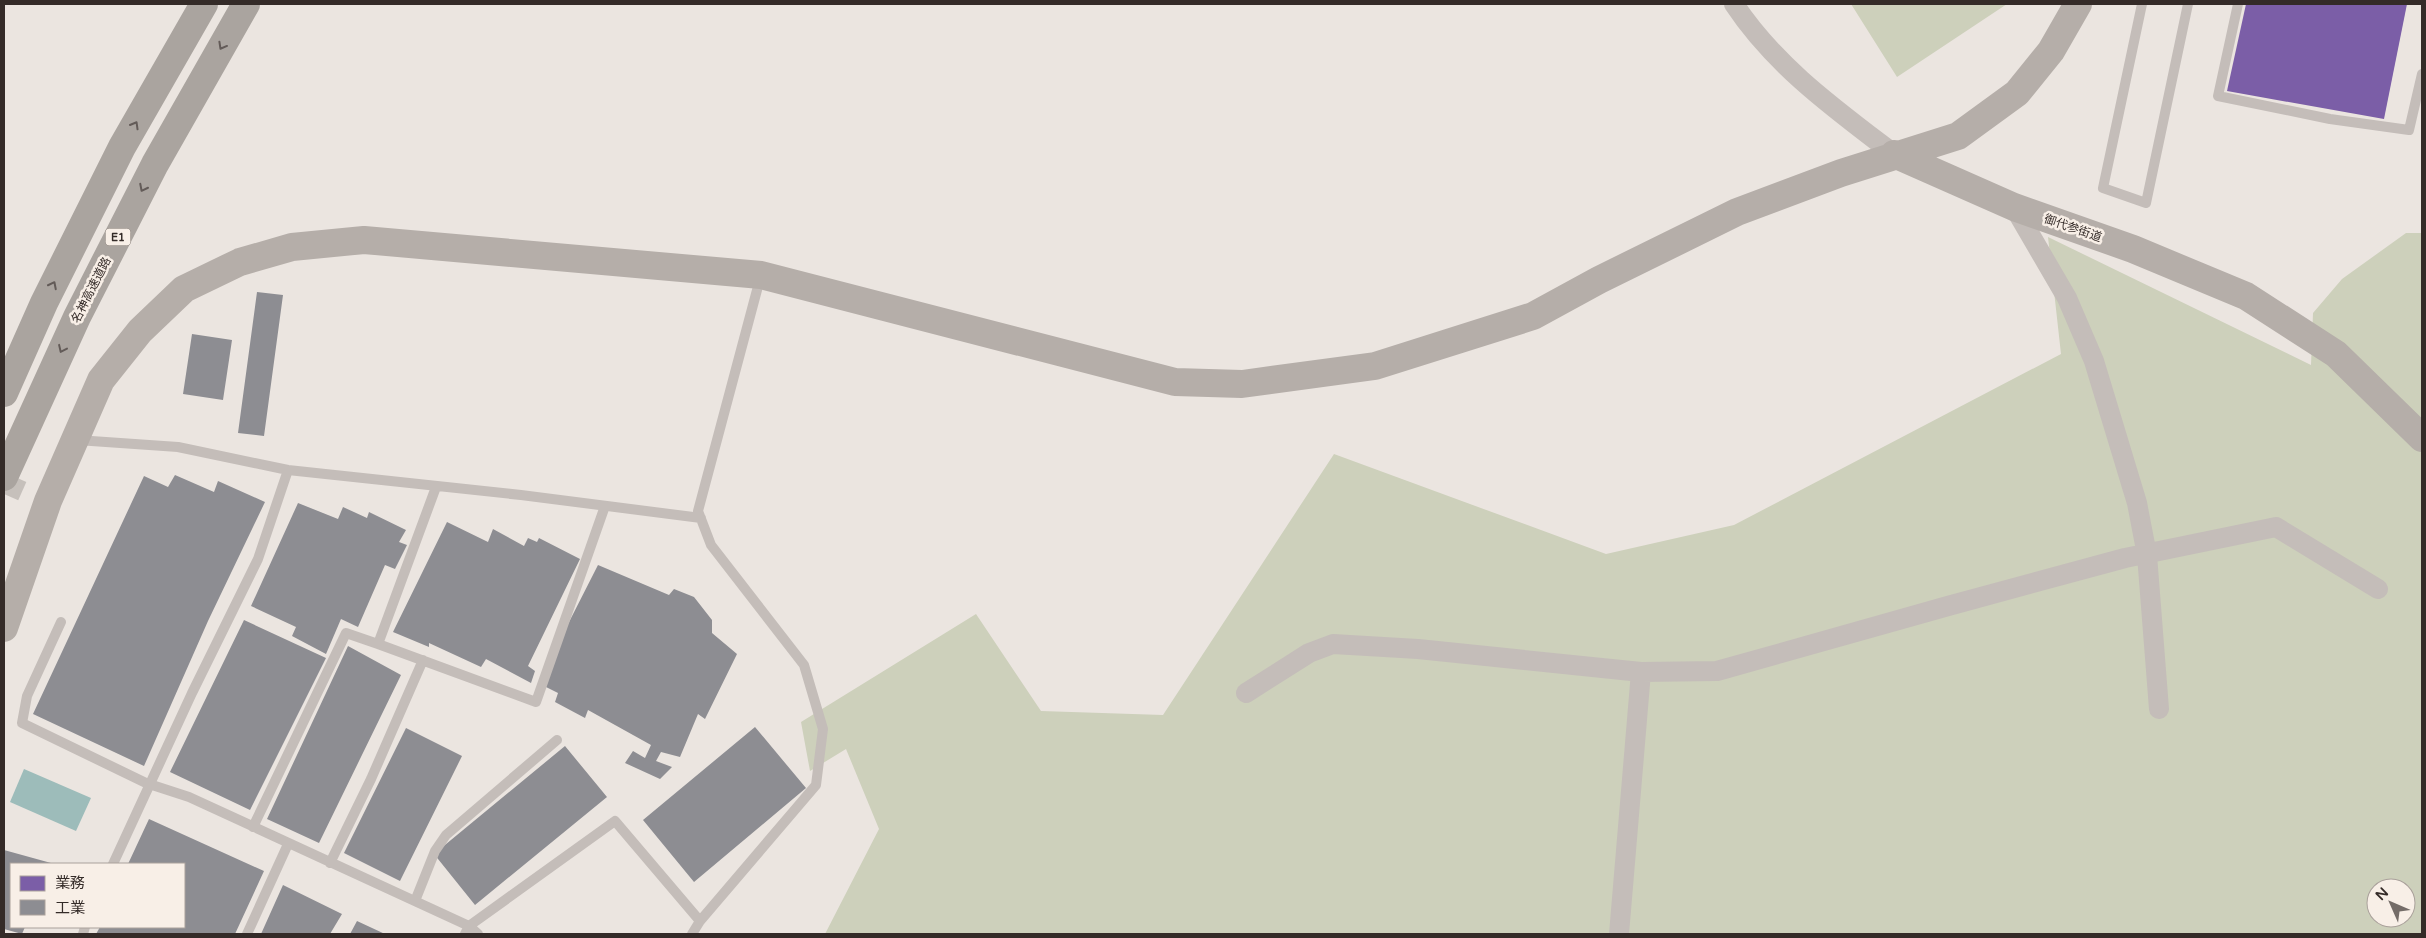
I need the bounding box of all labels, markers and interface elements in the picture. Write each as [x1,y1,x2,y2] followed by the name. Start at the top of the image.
[218,41,228,50] one-way arrow
[129,121,139,130] one-way arrow
[139,183,149,192] one-way arrow
[2042,212,2104,244] street label: 御代参街道
[106,228,130,246] road number: E1
[68,255,114,325] street label: 名神高速道路
[47,281,57,290] one-way arrow
[58,344,69,353] one-way arrow
[10,863,185,928] legend
[55,874,85,892] text: 業務
[2366,878,2416,928] north arrow
[2372,884,2392,904] text: N
[55,899,85,917] text: 工業

